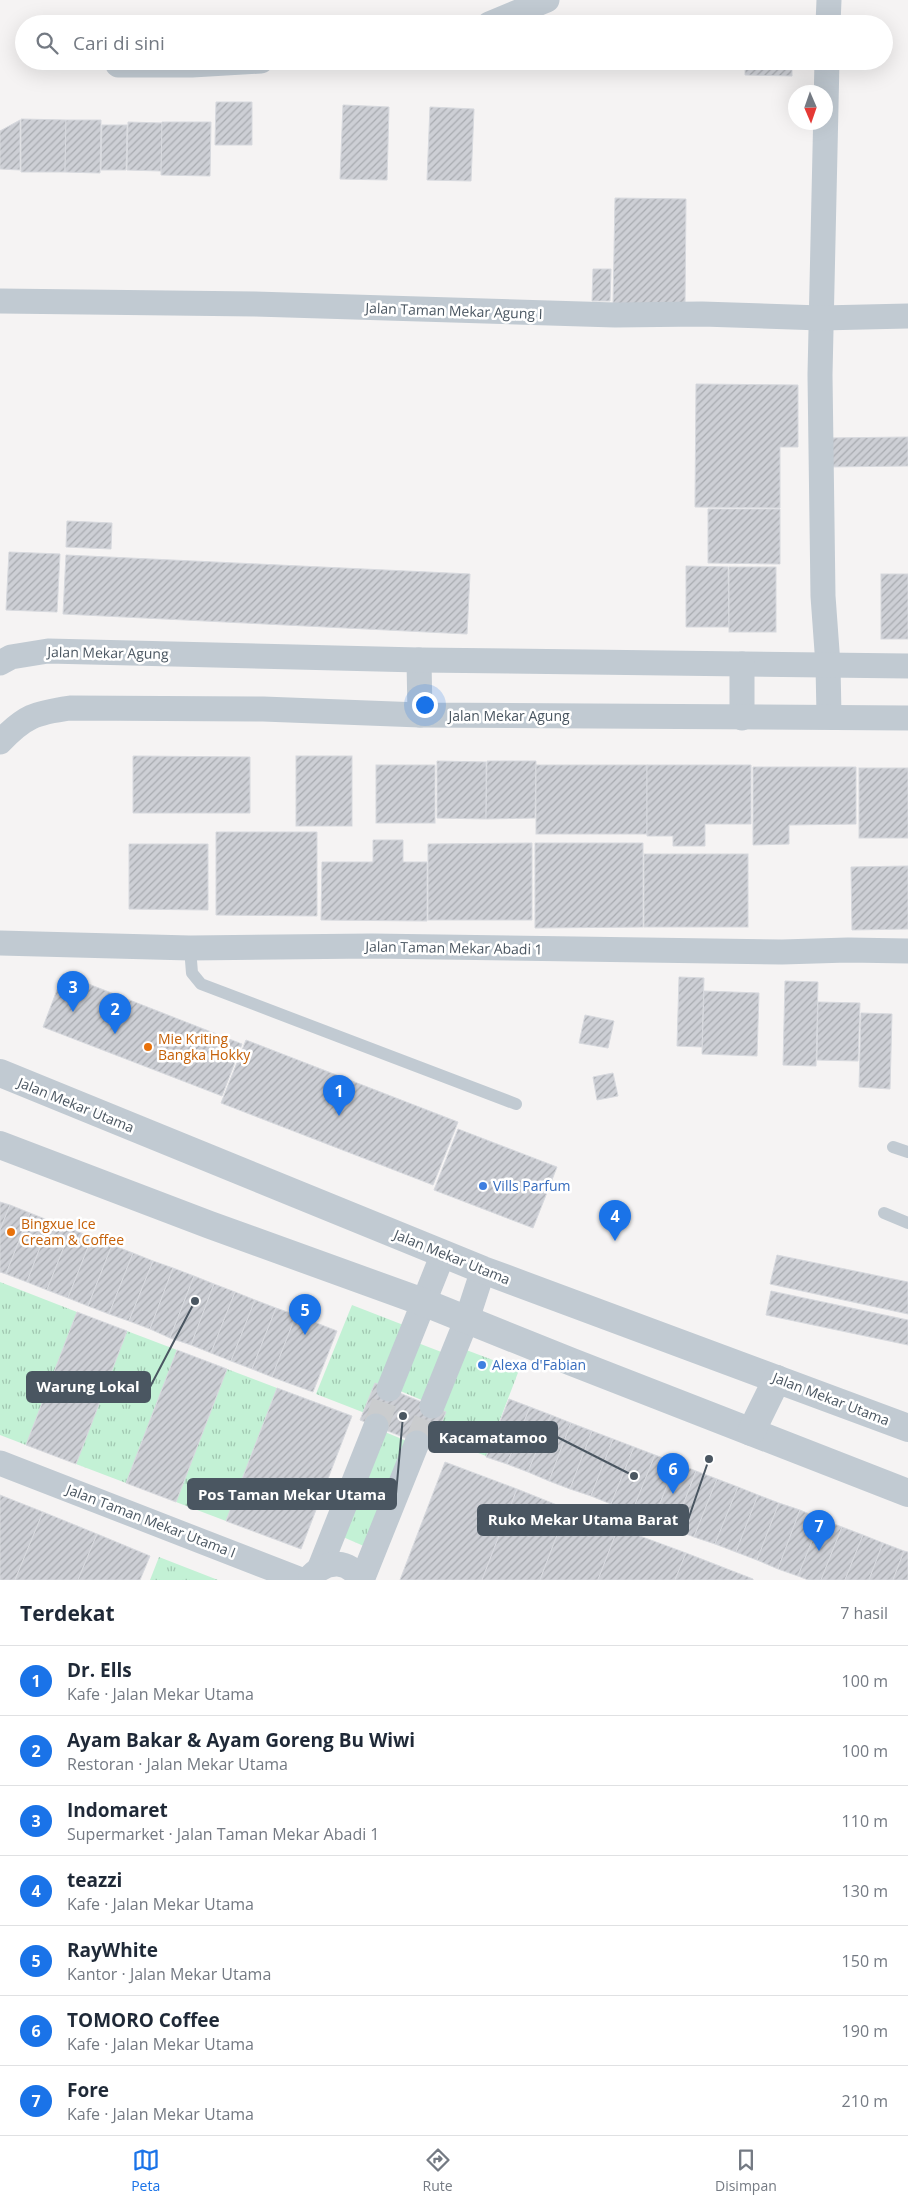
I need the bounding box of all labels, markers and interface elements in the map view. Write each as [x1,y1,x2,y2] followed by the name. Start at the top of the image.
[15,15,893,70] search box
[33,29,61,57] icon: search
[73,30,165,56] text: Cari di sini
[788,85,833,130] north arrow
[363,298,543,323] street label: Jalan Taman Mekar Agung I
[45,642,169,663] street label: Jalan Mekar Agung
[412,692,438,718] your location
[446,706,570,725] street label: Jalan Mekar Agung
[363,936,543,959] street label: Jalan Taman Mekar Abadi 1
[57,971,89,1012] pin: 3
[99,993,131,1034] pin: 2
[158,1029,251,1064] place label: Mie Kriting Bangka Hokky
[142,1041,154,1053] marker: Mie Kriting Bangka Hokky
[13,1072,137,1137] street label: Jalan Mekar Utama
[323,1075,355,1116] pin: 1
[493,1176,570,1195] place label: Vills Parfum
[477,1180,489,1192] marker: Vills Parfum
[599,1200,631,1241] pin: 4
[21,1214,124,1249] place label: Bingxue Ice Cream & Coffee
[389,1224,513,1289] street label: Jalan Mekar Utama
[5,1226,17,1238] marker: Bingxue Ice Cream & Coffee
[289,1294,321,1335] pin: 5
[492,1355,586,1374] place label: Alexa d'Fabian
[476,1359,488,1371] marker: Alexa d'Fabian
[768,1367,892,1430] street label: Jalan Mekar Utama
[27,1372,150,1402] callout: Warung Lokal
[36,1376,140,1396] text: Warung Lokal
[429,1422,557,1452] callout: Kacamatamoo
[439,1427,547,1447] text: Kacamatamoo
[657,1453,689,1494] pin: 6
[62,1479,238,1562] street label: Jalan Taman Mekar Utama I
[188,1479,396,1509] callout: Pos Taman Mekar Utama
[198,1484,386,1504] text: Pos Taman Mekar Utama
[478,1505,688,1535] callout: Ruko Mekar Utama Barat
[488,1509,679,1529] text: Ruko Mekar Utama Barat
[803,1510,835,1551] pin: 7
[20,1599,115,1627] text: Terdekat
[840,1602,888,1624] text: 7 hasil
[67,1657,132,1683] text: Dr. Ells
[31,1670,41,1692] text: 1
[842,1670,888,1692] text: 100 m
[67,1683,254,1705] text: Kafe · Jalan Mekar Utama
[67,1727,415,1753] text: Ayam Bakar & Ayam Goreng Bu Wiwi
[31,1740,41,1762] text: 2
[842,1740,888,1762] text: 100 m
[67,1753,288,1775] text: Restoran · Jalan Mekar Utama
[67,1797,168,1823] text: Indomaret
[31,1810,41,1832] text: 3
[842,1810,888,1832] text: 110 m
[67,1823,380,1845] text: Supermarket · Jalan Taman Mekar Abadi 1
[67,1867,122,1893] text: teazzi
[31,1880,41,1902] text: 4
[842,1880,888,1902] text: 130 m
[67,1893,254,1915] text: Kafe · Jalan Mekar Utama
[67,1937,158,1963] text: RayWhite
[31,1950,41,1972] text: 5
[842,1950,888,1972] text: 150 m
[67,1963,271,1985] text: Kantor · Jalan Mekar Utama
[67,2007,220,2033] text: TOMORO Coffee
[31,2020,41,2042] text: 6
[842,2020,888,2042] text: 190 m
[67,2033,254,2055] text: Kafe · Jalan Mekar Utama
[67,2077,109,2103] text: Fore
[31,2090,41,2112] text: 7
[842,2090,888,2112] text: 210 m
[67,2103,254,2125] text: Kafe · Jalan Mekar Utama
[131,2146,160,2195] tab: Peta
[423,2146,453,2195] tab: Rute
[715,2146,777,2195] tab: Disimpan

